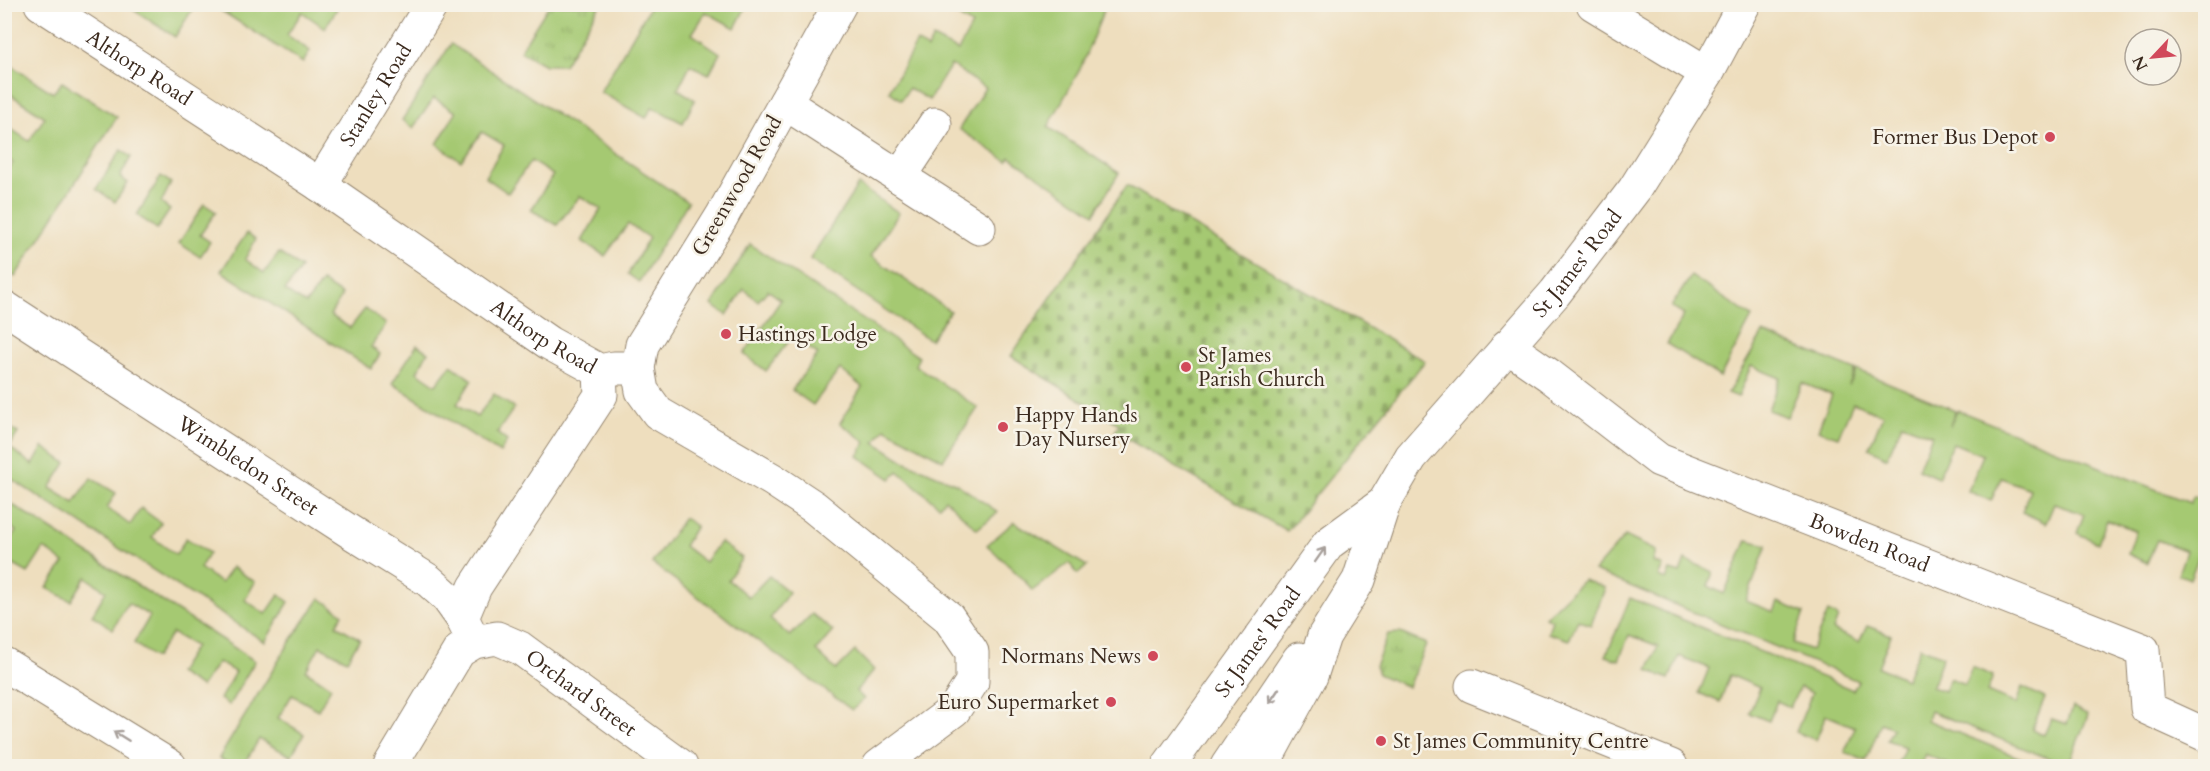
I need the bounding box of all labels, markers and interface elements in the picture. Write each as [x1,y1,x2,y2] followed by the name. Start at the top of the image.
[81,23,198,113] street label: Althorp Road
[2123,27,2183,87] north arrow
[333,38,419,152] street label: Stanley Road
[2127,52,2153,74] text: N
[685,110,789,262] street label: Greenwood Road
[1872,123,2038,152] place label: Former Bus Depot
[2043,130,2057,144] marker: Former Bus Depot
[1526,203,1628,324] street label: St James' Road
[485,292,602,381] street label: Althorp Road
[738,320,877,349] place label: Hastings Lodge
[719,327,733,341] marker: Hastings Lodge
[1198,341,1326,394] place label: St James Parish Church
[1179,360,1193,374] marker: St James Parish Church
[1015,401,1137,454] place label: Happy Hands Day Nursery
[171,408,325,522] street label: Wimbledon Street
[996,420,1010,434] marker: Happy Hands Day Nursery
[1805,506,1934,579] street label: Bowden Road
[1314,547,1326,563] one-way arrow
[1208,581,1307,703] street label: St James' Road
[520,642,643,744] street label: Orchard Street
[1001,642,1141,671] place label: Normans News
[1146,649,1160,663] marker: Normans News
[1268,687,1280,704] one-way arrow
[938,688,1099,717] place label: Euro Supermarket
[1104,695,1118,709] marker: Euro Supermarket
[1393,727,1649,756] place label: St James Community Centre
[113,729,130,741] one-way arrow
[1374,734,1388,748] marker: St James Community Centre

